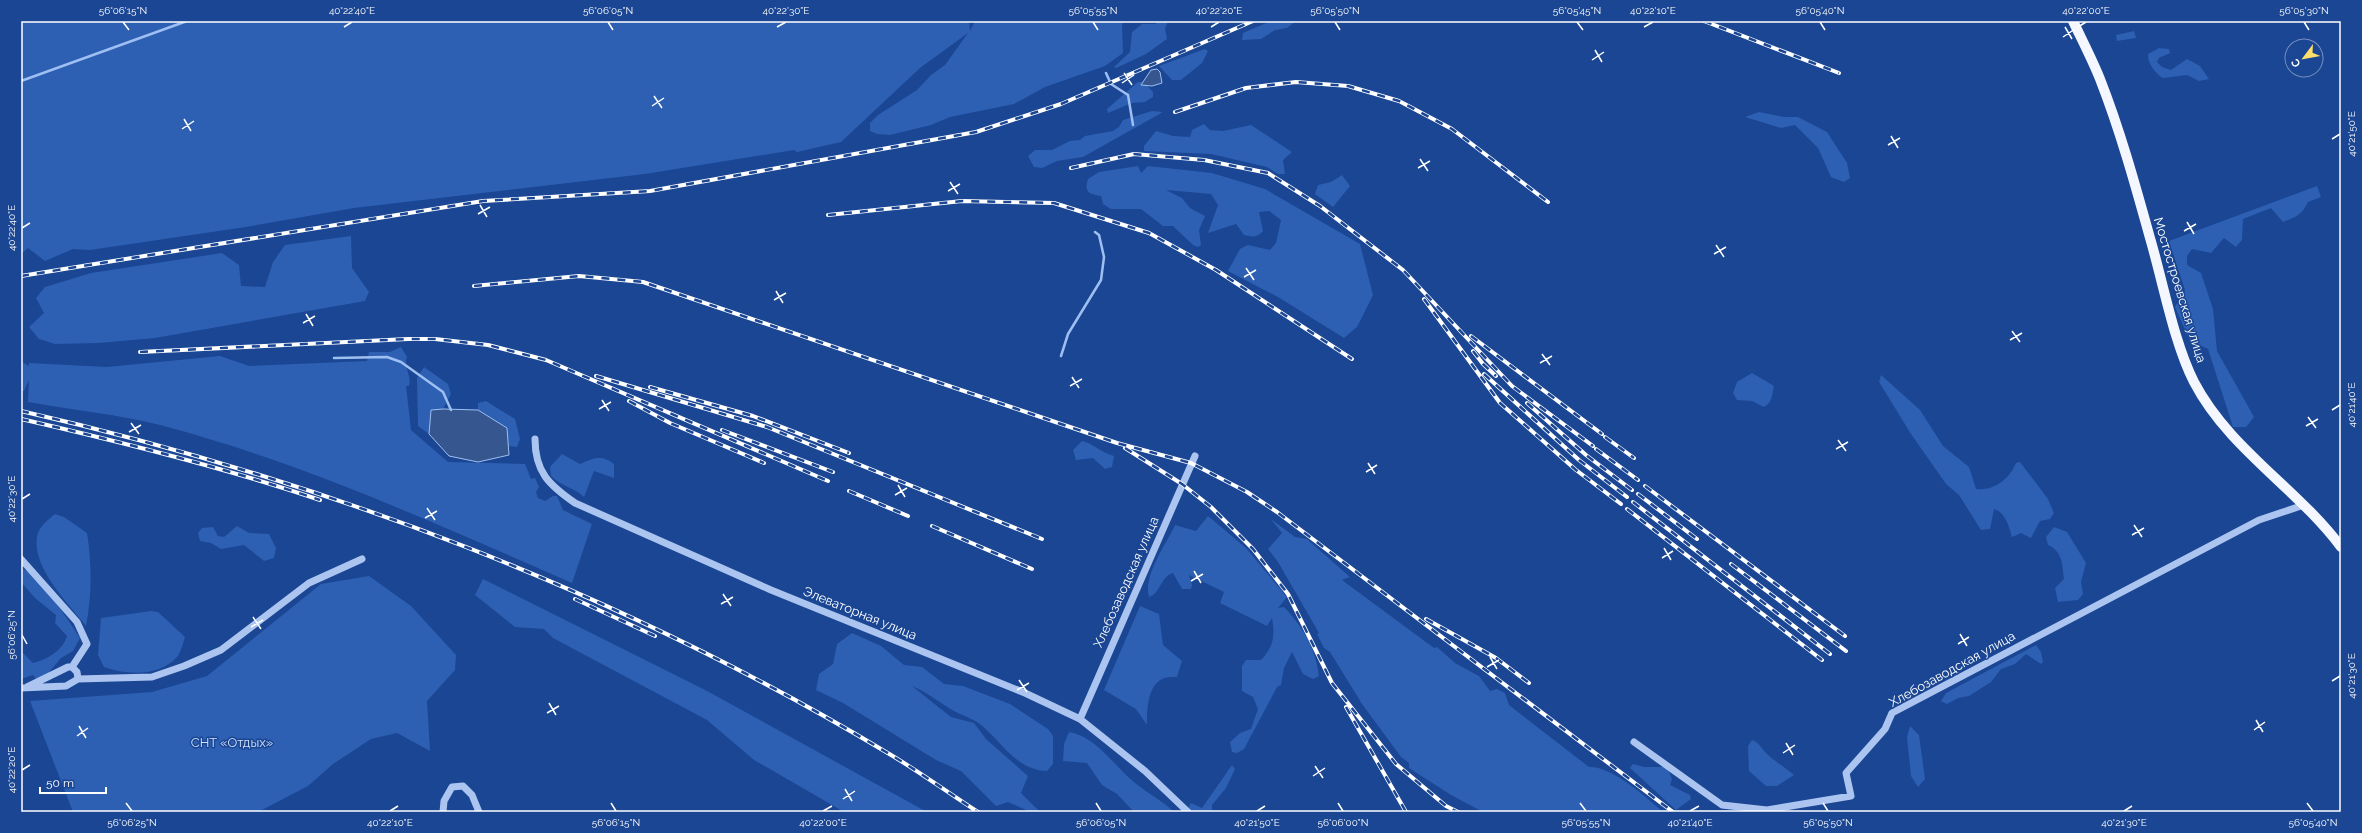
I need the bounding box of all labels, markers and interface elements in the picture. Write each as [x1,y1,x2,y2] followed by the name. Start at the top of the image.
[99,5,147,16] text: 56°06'15"N
[329,5,375,16] text: 40°22'40"E
[583,5,633,16] text: 56°06'05"N
[763,5,809,16] text: 40°22'30"E
[1069,5,1117,16] text: 56°05'55"N
[1196,5,1242,16] text: 40°22'20"E
[1310,5,1360,16] text: 56°05'50"N
[1553,5,1601,16] text: 56°05'45"N
[1630,5,1676,16] text: 40°22'10"E
[1796,5,1844,16] text: 56°05'40"N
[2062,5,2110,16] text: 40°22'00"E
[2279,5,2329,16] text: 56°05'30"N
[2284,38,2324,78] north arrow
[2288,56,2303,70] text: С
[2346,111,2357,157] text: 40°21'50"E
[6,205,17,251] text: 40°22'40"E
[2151,216,2209,364] street label: Мостостроевская улица
[2346,382,2357,428] text: 40°21'40"E
[6,476,17,522] text: 40°22'30"E
[1090,514,1162,650] street label: Хлебозаводская улица
[801,583,919,643] street label: Элеваторная улица
[6,610,17,660] text: 56°06'25"N
[1886,628,2018,710] street label: Хлебозаводская улица
[2346,653,2357,699] text: 40°21'30"E
[191,735,273,750] park label: СНТ «Отдых»
[6,747,17,793] text: 40°22'20"E
[40,769,106,795] scale bar
[46,776,74,790] text: 50 m
[107,817,157,828] text: 56°06'25"N
[367,817,413,828] text: 40°22'10"E
[592,817,640,828] text: 56°06'15"N
[799,817,847,828] text: 40°22'00"E
[1076,817,1126,828] text: 56°06'05"N
[1234,817,1280,828] text: 40°21'50"E
[1318,817,1368,828] text: 56°06'00"N
[1562,817,1610,828] text: 56°05'55"N
[1667,817,1713,828] text: 40°21'40"E
[1803,817,1853,828] text: 56°05'50"N
[2101,817,2147,828] text: 40°21'30"E
[2289,817,2337,828] text: 56°05'40"N

